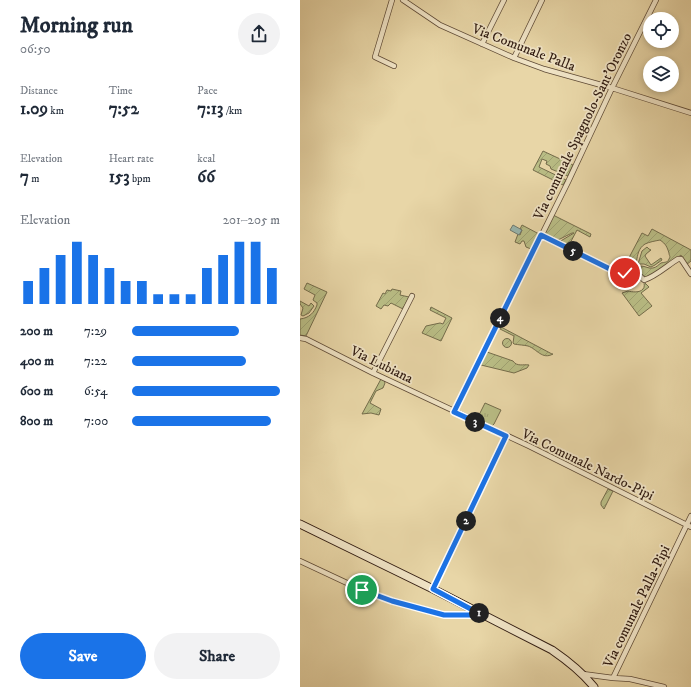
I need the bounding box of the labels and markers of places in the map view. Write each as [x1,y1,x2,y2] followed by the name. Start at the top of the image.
[563,241,583,261] pin: 5
[608,256,642,290] pin
[490,308,510,328] pin: 4
[465,412,485,432] pin: 3
[456,511,476,531] pin: 2
[345,573,379,607] pin
[469,603,489,623] pin: 1

